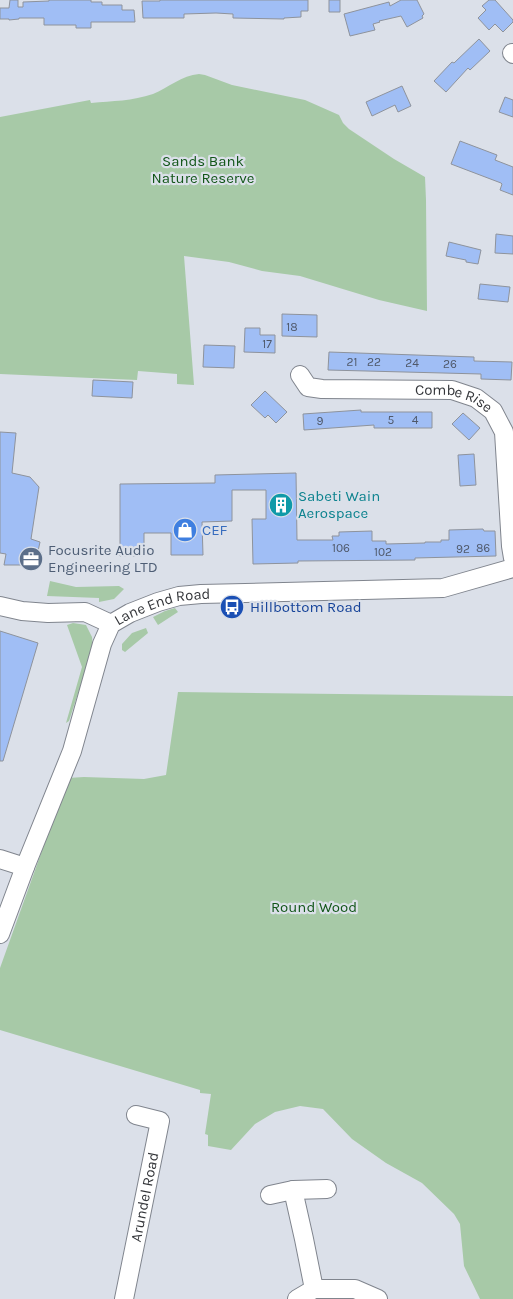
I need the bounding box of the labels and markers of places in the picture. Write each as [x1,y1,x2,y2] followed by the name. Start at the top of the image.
[298,487,380,522] place label: Sabeti Wain Aerospace
[268,492,294,518] building icon: Sabeti Wain Aerospace
[172,517,198,543] shop icon: CEF
[202,521,228,539] place label: CEF
[48,541,158,576] place label: Focusrite Audio Engineering LTD
[18,546,44,572] office icon: Focusrite Audio Engineering LTD
[219,594,245,620] bus stop icon: Hillbottom Road
[250,598,362,616] place label: Hillbottom Road

